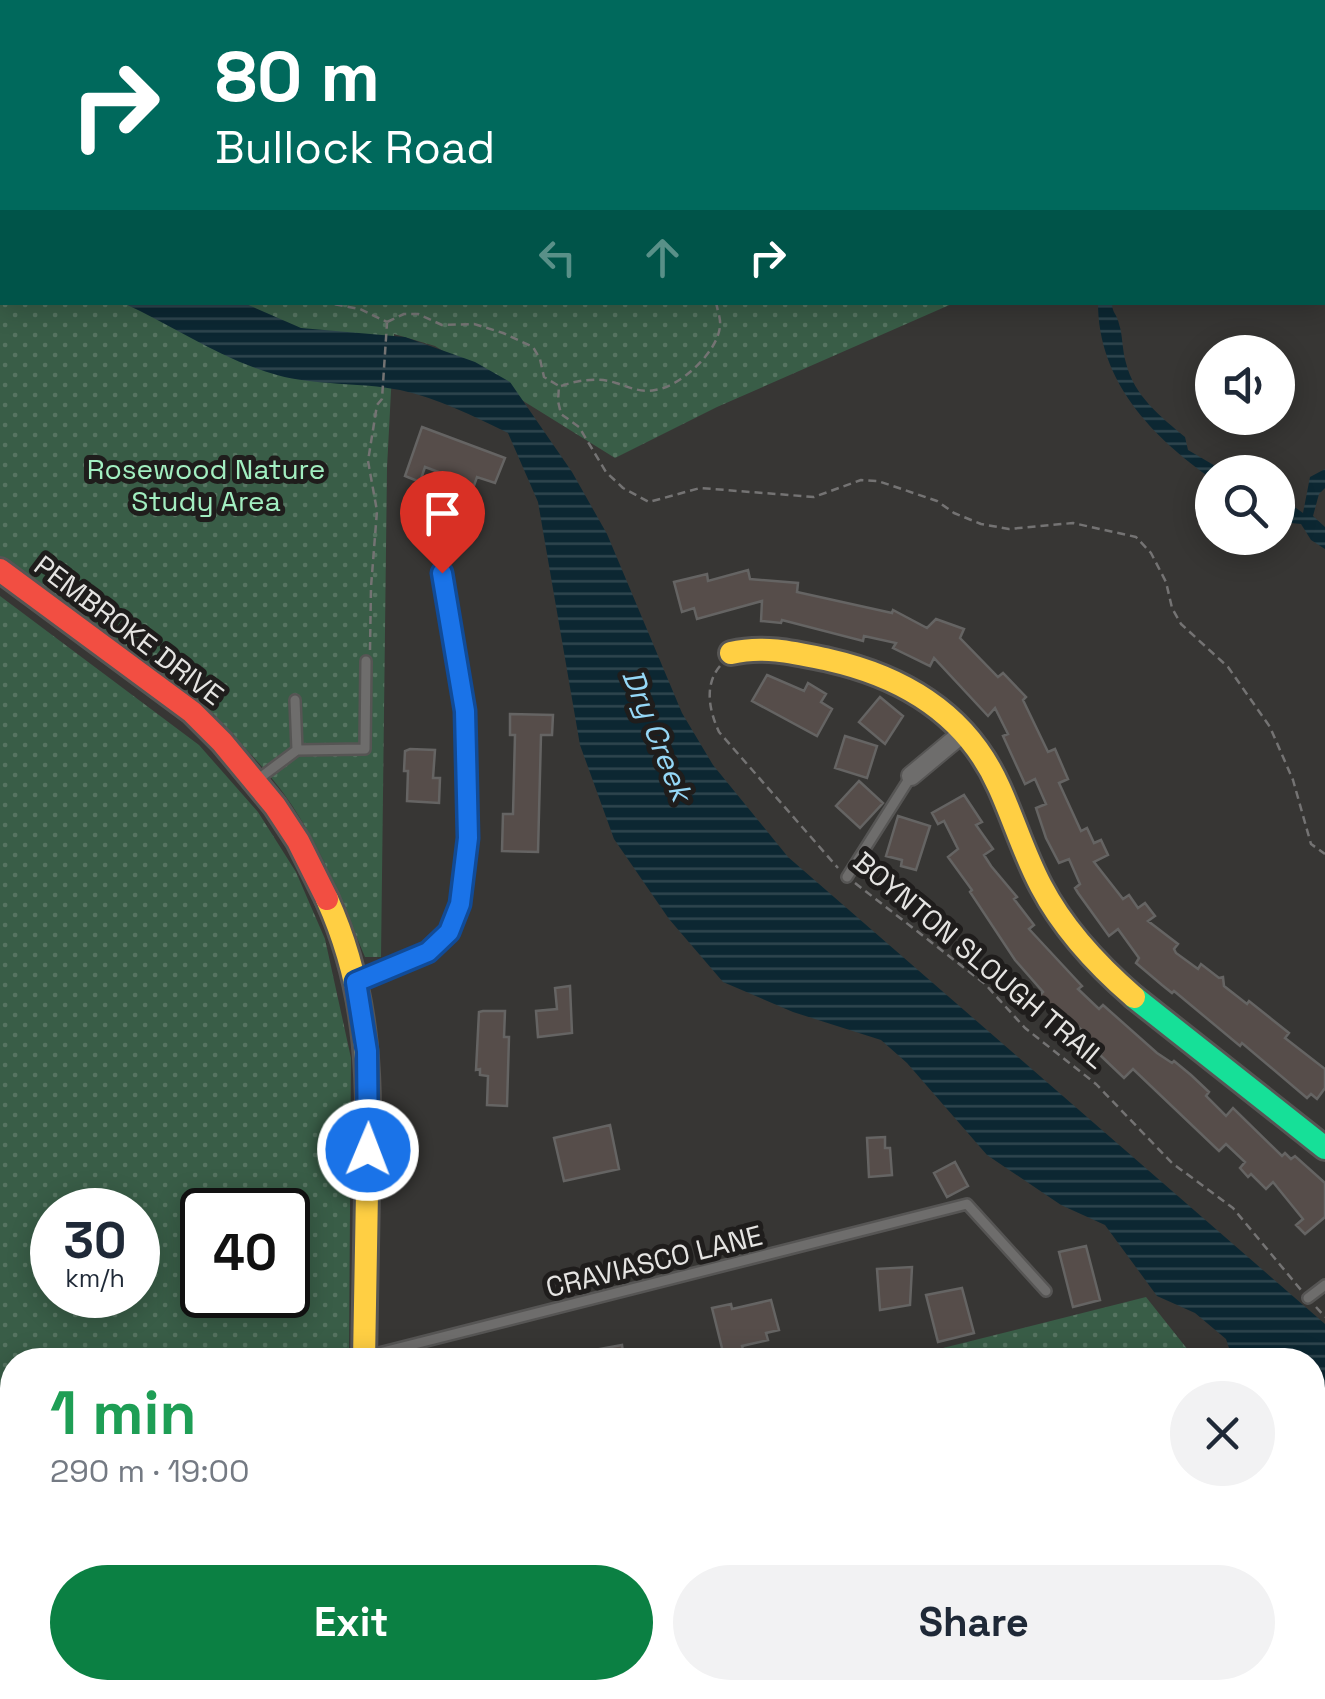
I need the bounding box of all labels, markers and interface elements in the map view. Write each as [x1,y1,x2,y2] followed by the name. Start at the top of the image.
[215,32,380,121] text: 80 m
[50,40,180,170] icon: right
[215,119,495,176] text: Bullock Road
[530,230,585,285] icon: left
[635,230,690,285] icon: ahead
[740,230,795,285] icon: right
[1195,335,1295,555] map controls
[1195,335,1295,435] button: sound
[87,451,325,519] park label: Rosewood Nature Study Area
[1195,455,1295,555] button: search
[400,471,485,574] pin
[415,486,470,541] icon: arrive
[27,547,231,713] street label: PEMBROKE DRIVE
[613,663,703,809] water label: Dry Creek
[846,844,1114,1076] street label: BOYNTON SLOUGH TRAIL
[316,1098,420,1202] position arrow
[180,1188,310,1318] speed limit sign: 40
[64,1209,126,1273] text: 30
[542,1217,766,1305] street label: CRAVIASCO LANE
[65,1262,125,1294] text: km/h
[50,1375,197,1452] text: 1 min
[1170,1381,1275,1486] button: close
[50,1451,250,1491] text: 290 m · 19:00
[50,1565,653,1680] button: Exit
[673,1565,1275,1680] button: Share

